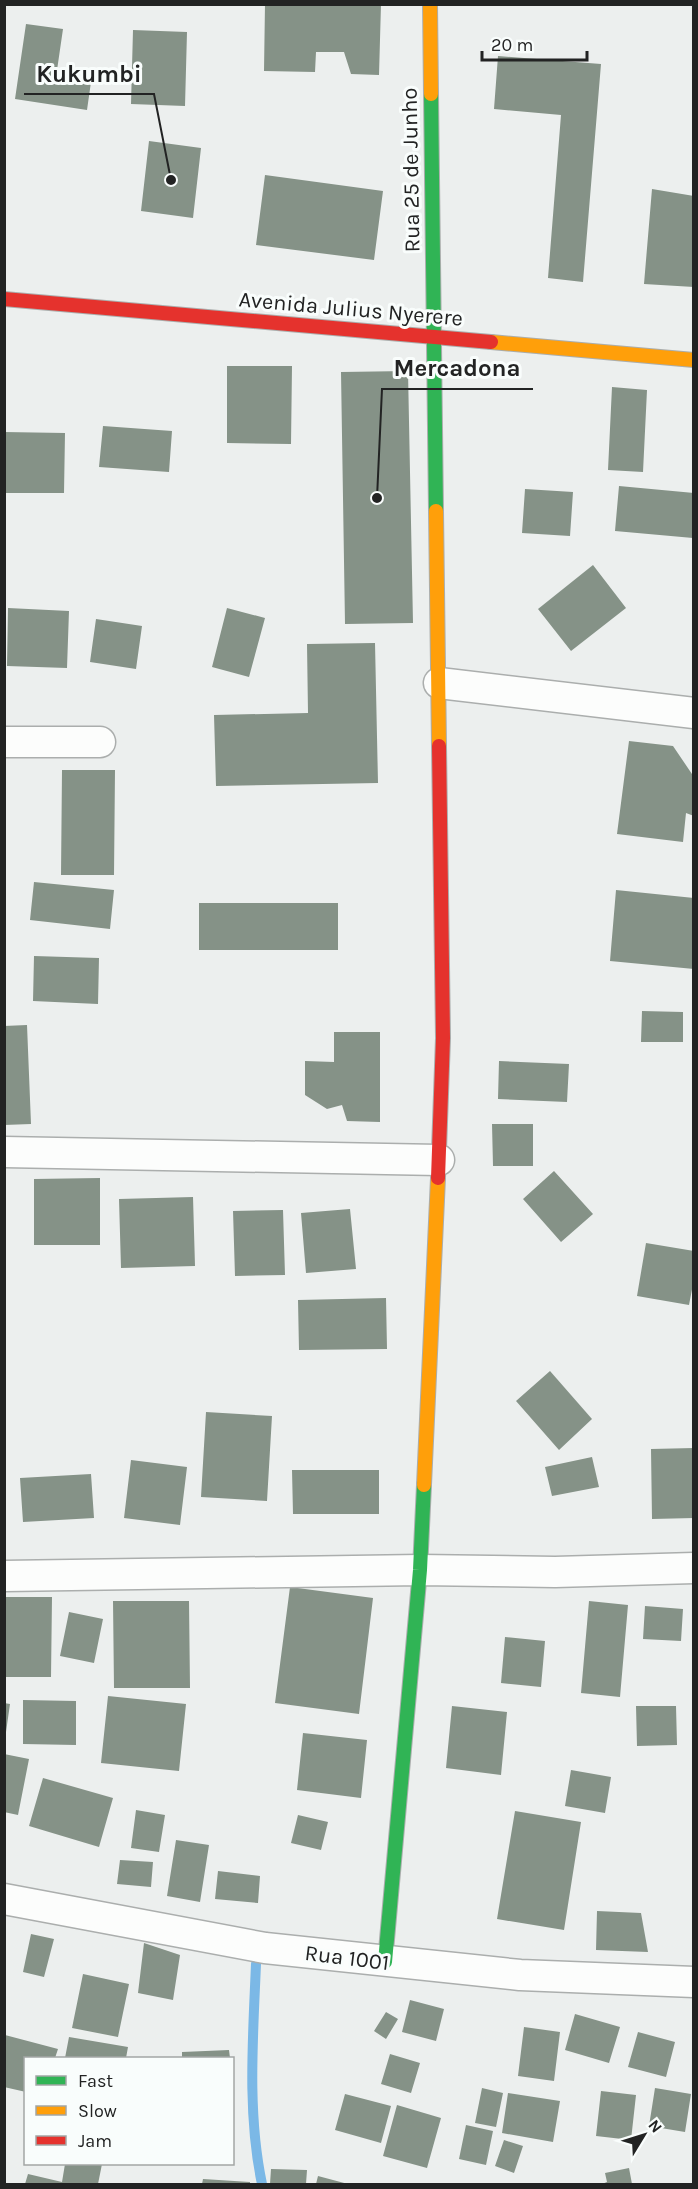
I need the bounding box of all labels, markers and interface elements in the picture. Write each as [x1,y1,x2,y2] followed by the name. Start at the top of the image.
[482,24,587,62] scale bar
[491,34,533,56] text: 20 m
[24,52,154,94] callout: Kukumbi
[36,60,142,88] text: Kukumbi
[397,87,425,253] street label: Rua 25 de Junho
[238,286,464,332] street label: Avenida Julius Nyerere
[382,347,533,389] callout: Mercadona
[393,354,521,382] text: Mercadona
[303,1940,391,1976] street label: Rua 1001
[24,2057,234,2165] legend
[78,2070,113,2092] text: Fast
[78,2100,117,2122] text: Slow
[614,2105,674,2165] north arrow
[644,2116,666,2136] text: N
[78,2130,112,2152] text: Jam

